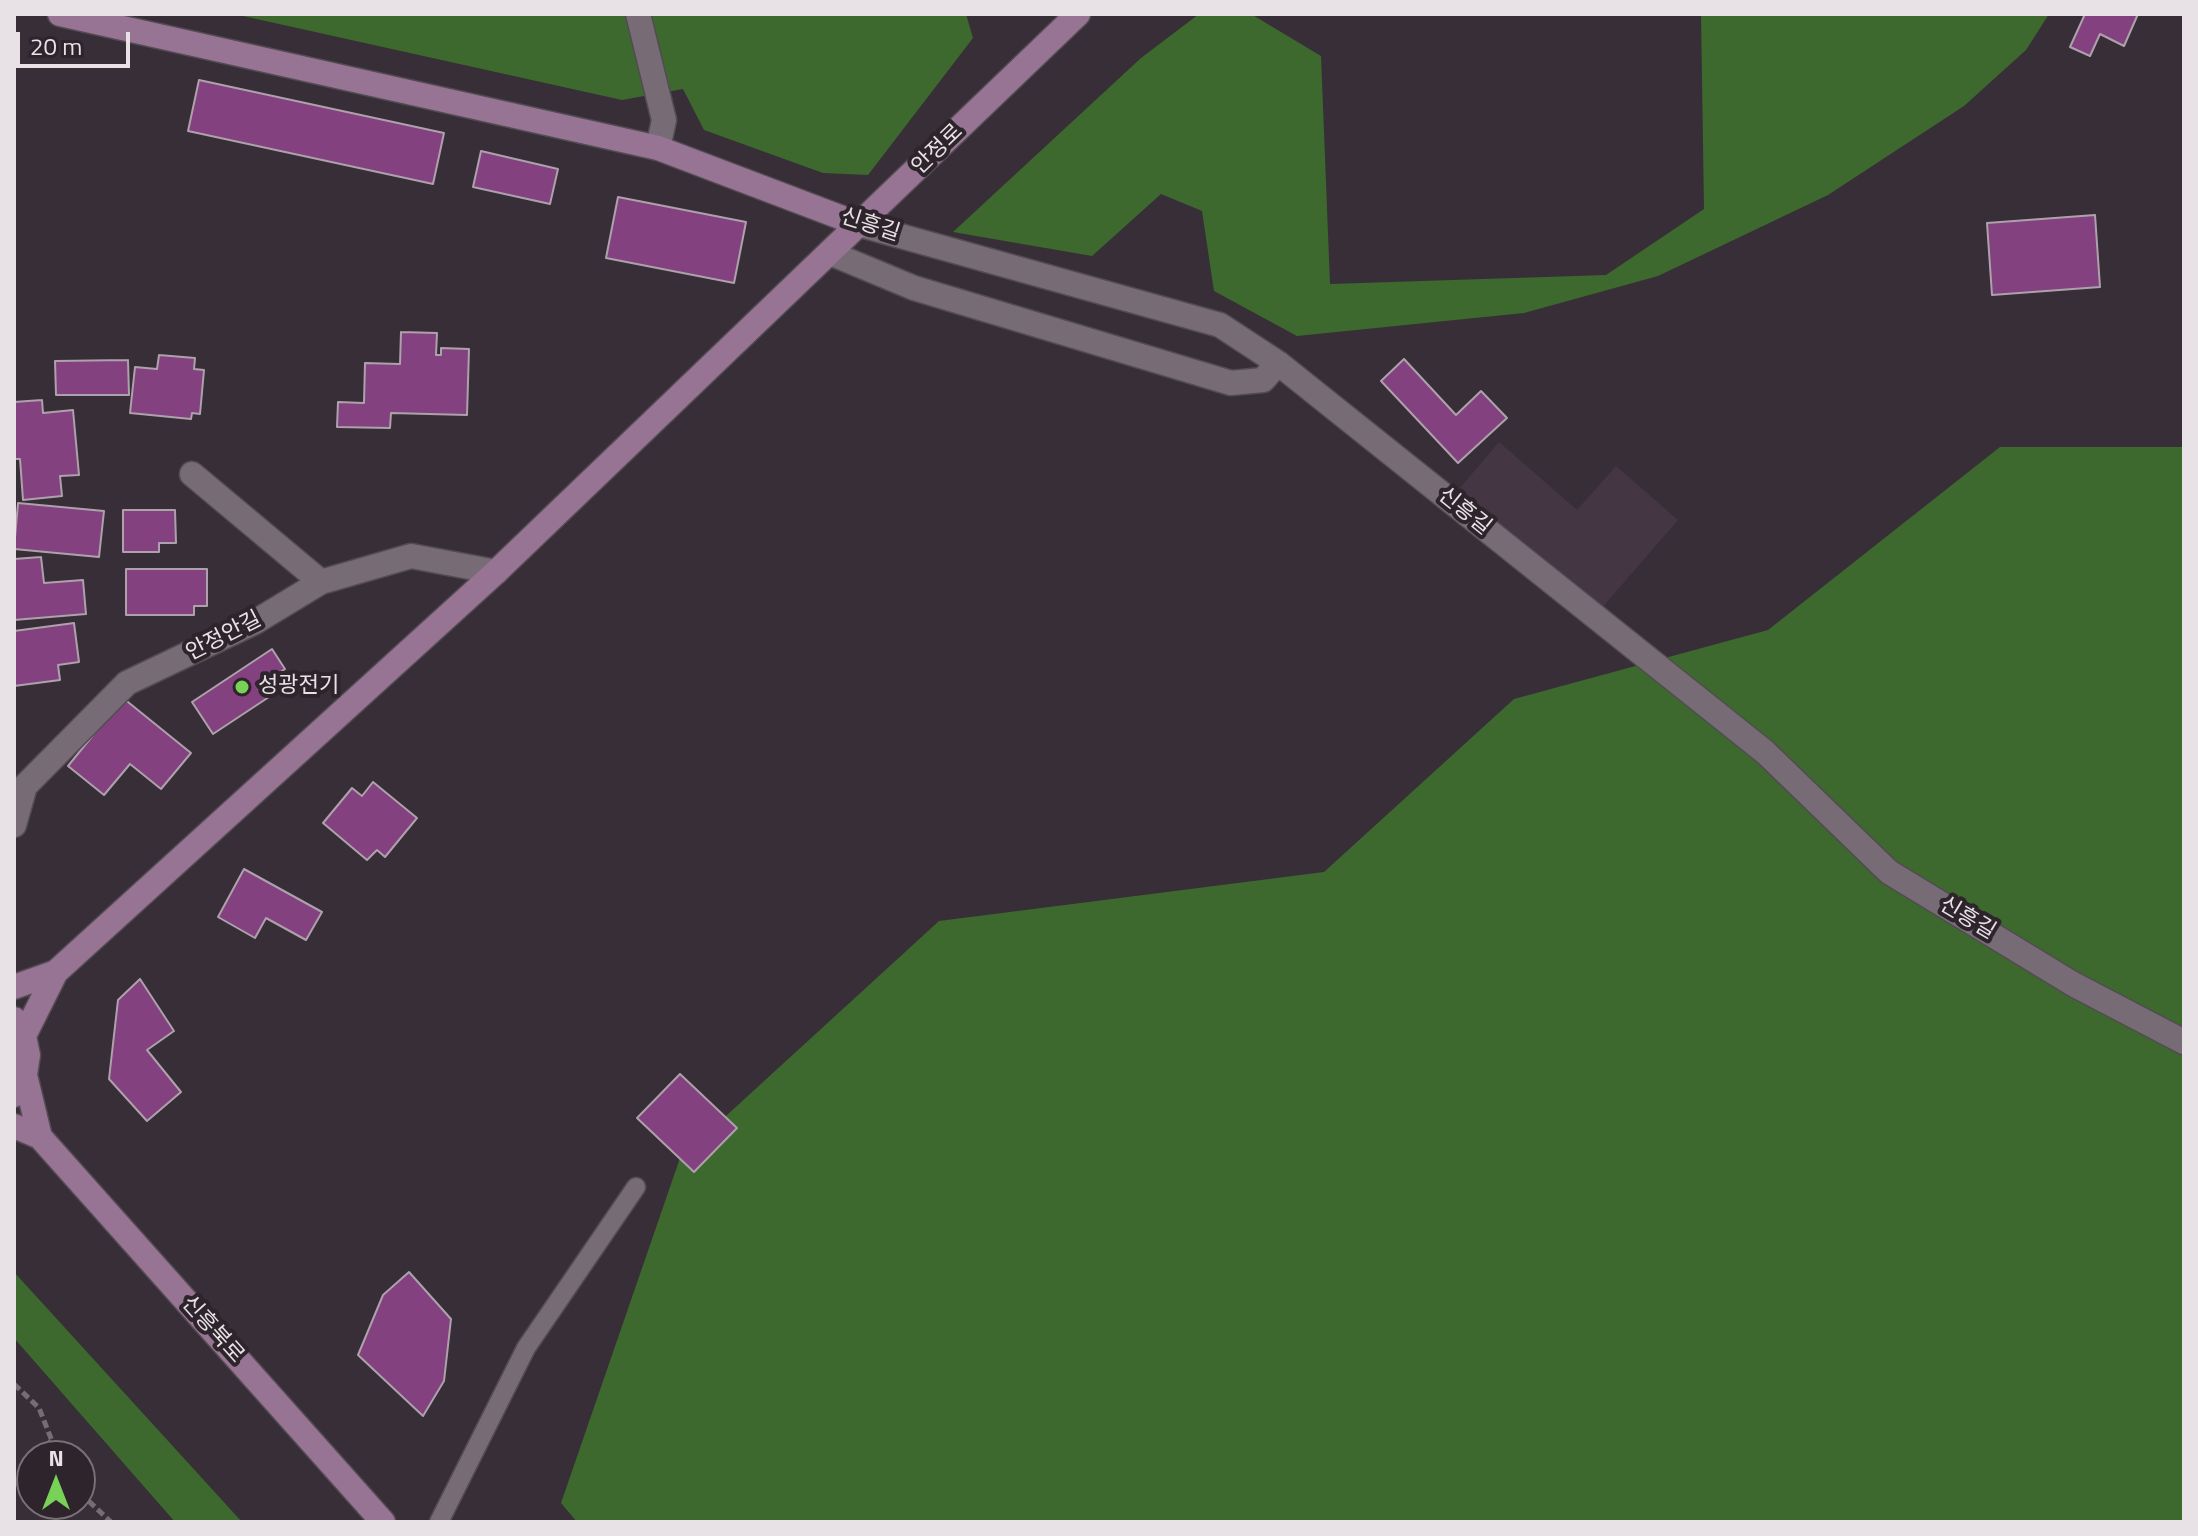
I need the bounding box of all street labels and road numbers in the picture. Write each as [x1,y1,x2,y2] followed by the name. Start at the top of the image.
[907,119,969,181] street label: 안정로
[837,204,903,248] street label: 신흥길
[1432,483,1496,541] street label: 신흥길
[182,607,266,667] street label: 안정안길
[1934,892,2000,946] street label: 신흥길
[175,1291,249,1369] street label: 신흥북로

